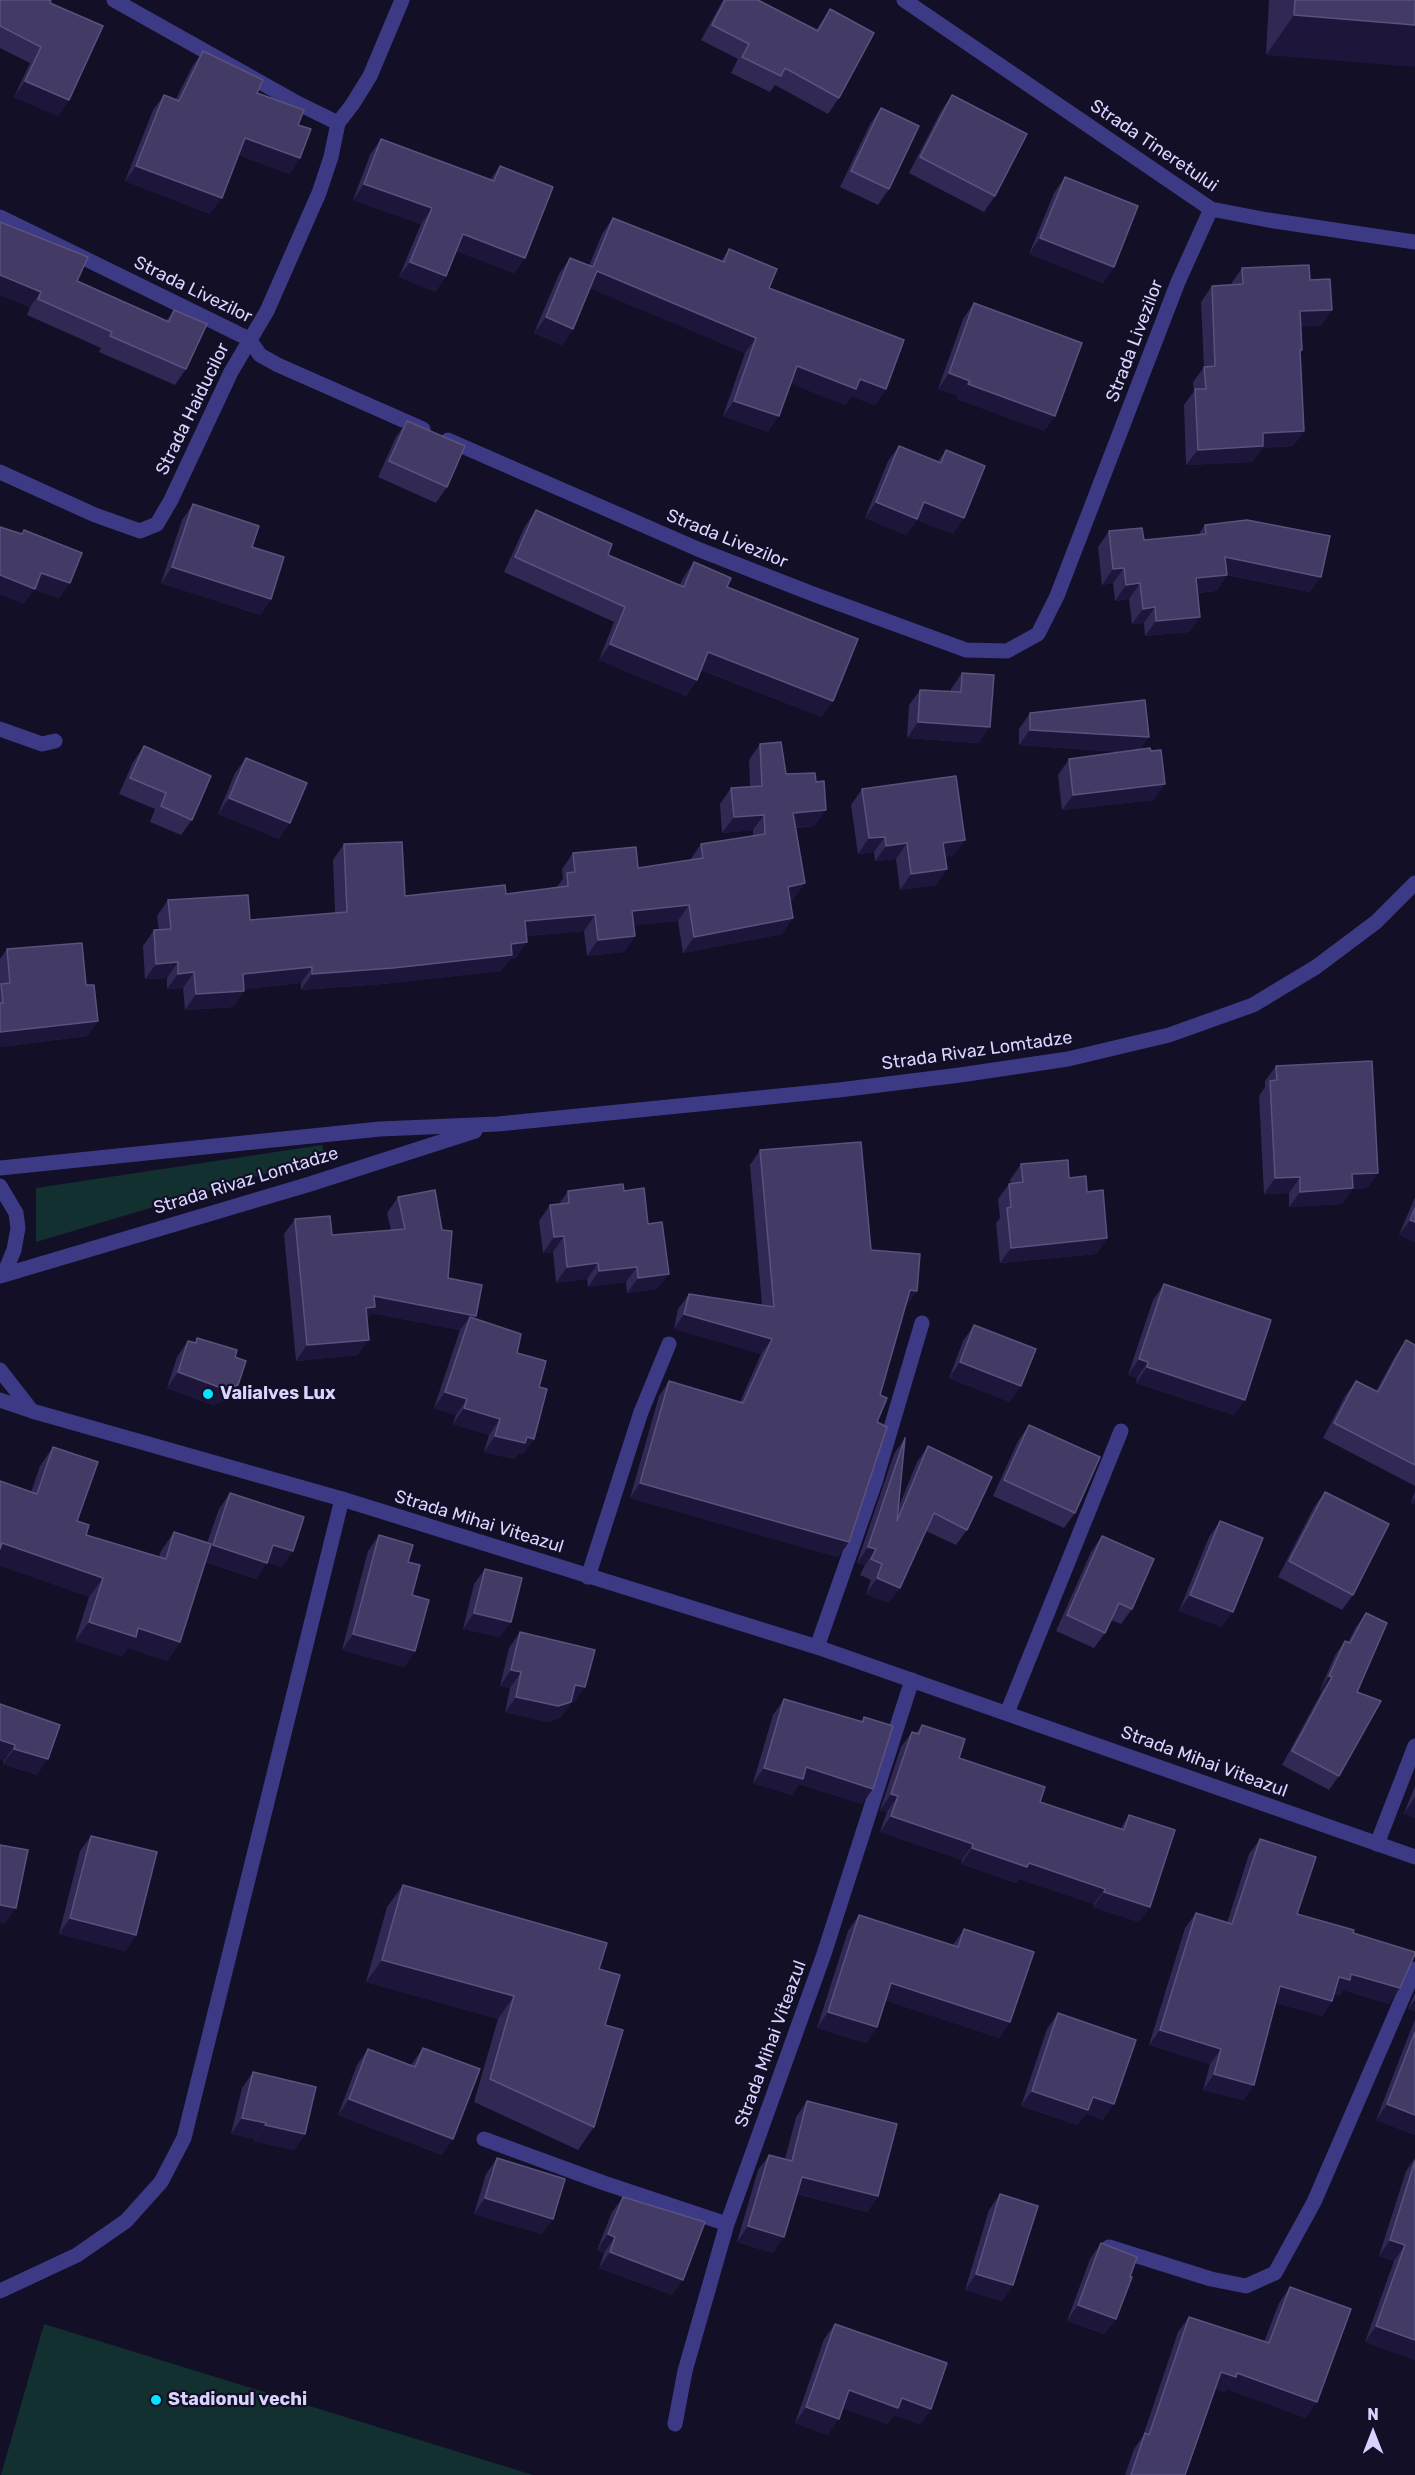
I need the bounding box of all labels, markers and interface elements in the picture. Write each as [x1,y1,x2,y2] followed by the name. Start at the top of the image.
[1086,95,1222,197] street label: Strada Tineretului
[130,252,256,328] street label: Strada Livezilor
[1102,277,1168,405] street label: Strada Livezilor
[152,339,234,479] street label: Strada Haiducilor
[663,505,791,573] street label: Strada Livezilor
[880,1027,1074,1075] street label: Strada Rivaz Lomtadze
[151,1143,341,1219] street label: Strada Rivaz Lomtadze
[220,1383,336,1405] place label: Valialves Lux
[201,1387,215,1401] marker: Valialves Lux
[392,1486,566,1558] street label: Strada Mihai Viteazul
[1118,1722,1290,1802] street label: Strada Mihai Viteazul
[731,1958,811,2130] street label: Strada Mihai Viteazul
[168,2389,307,2411] place label: Stadionul vechi
[149,2393,163,2407] marker: Stadionul vechi
[1343,2403,1403,2463] north arrow
[1367,2405,1379,2424] text: N

